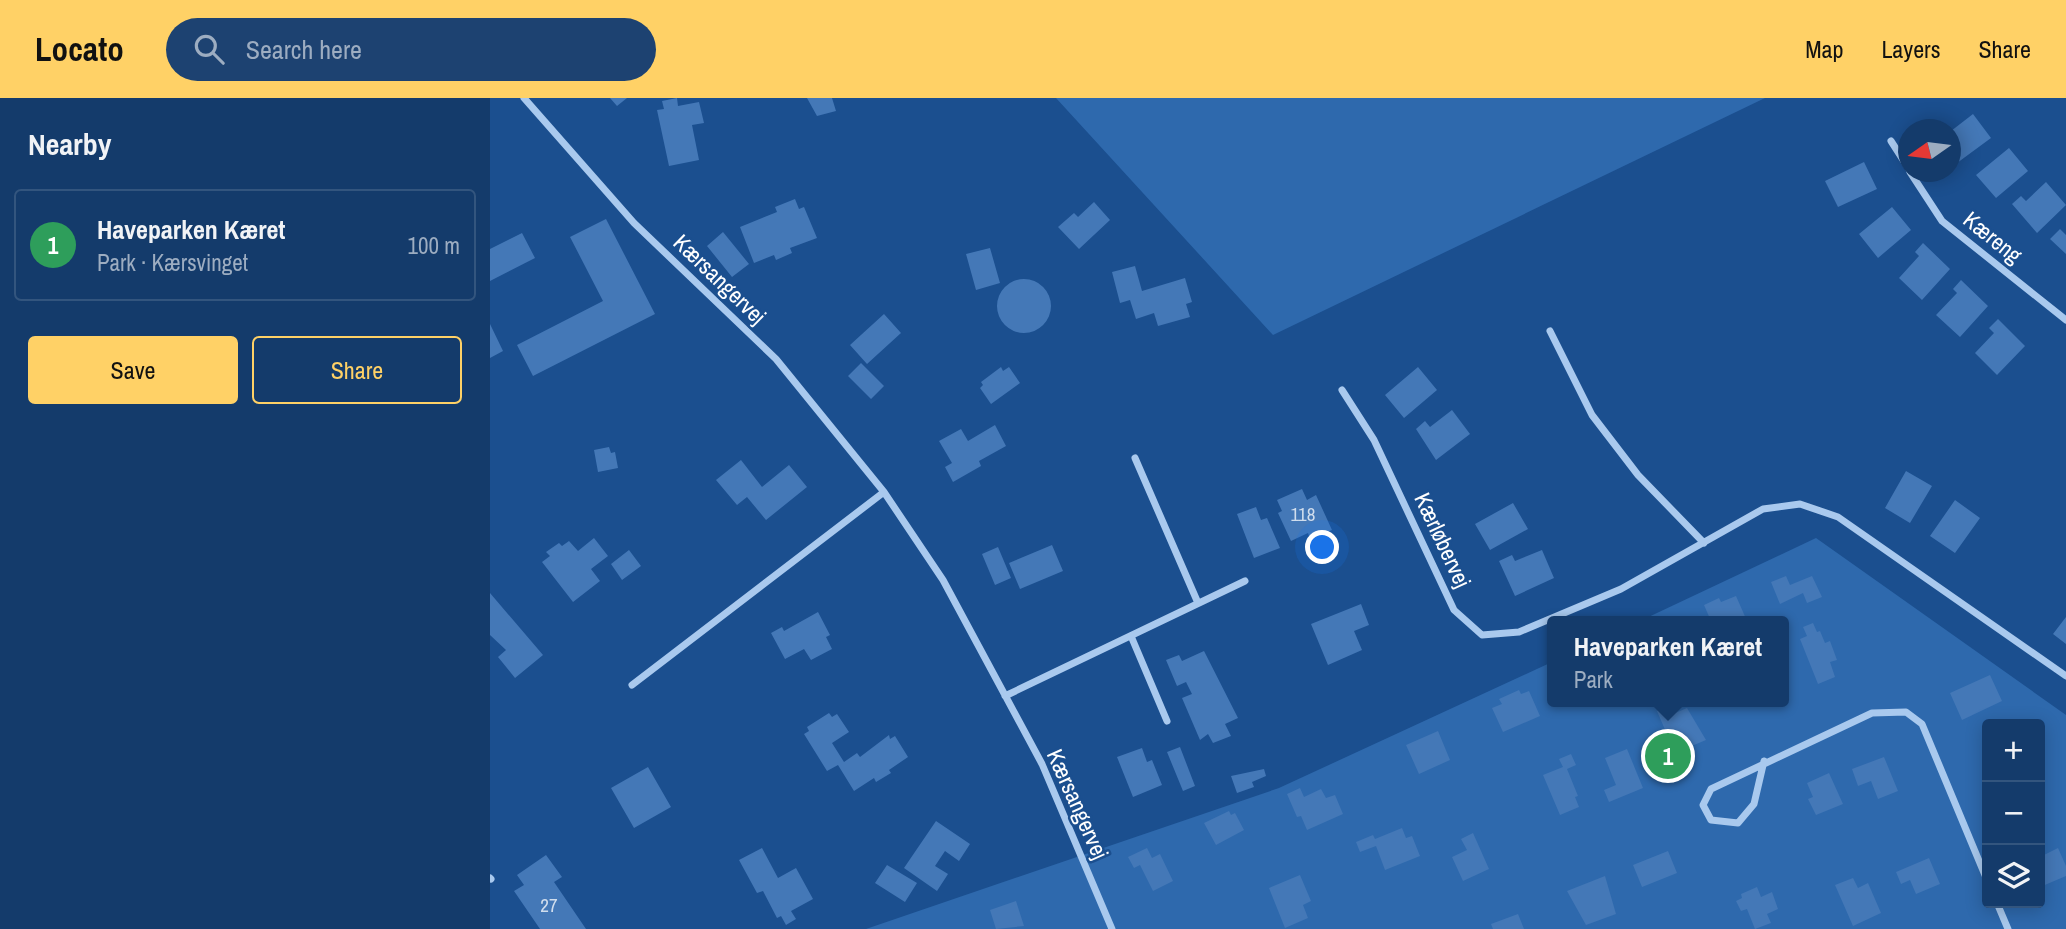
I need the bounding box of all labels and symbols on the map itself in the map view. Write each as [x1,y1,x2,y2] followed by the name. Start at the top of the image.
[1898,119,1961,182] north arrow
[1957,204,2029,270] street label: Kæreng
[667,227,773,331] street label: Kærsangervej
[1407,487,1479,593] street label: Kærløbervej
[1291,501,1315,527] house number: 118
[1305,530,1339,564] your location
[1645,730,1691,782] pin: 1
[1040,744,1116,864] street label: Kærsangervej
[540,892,558,918] house number: 27

